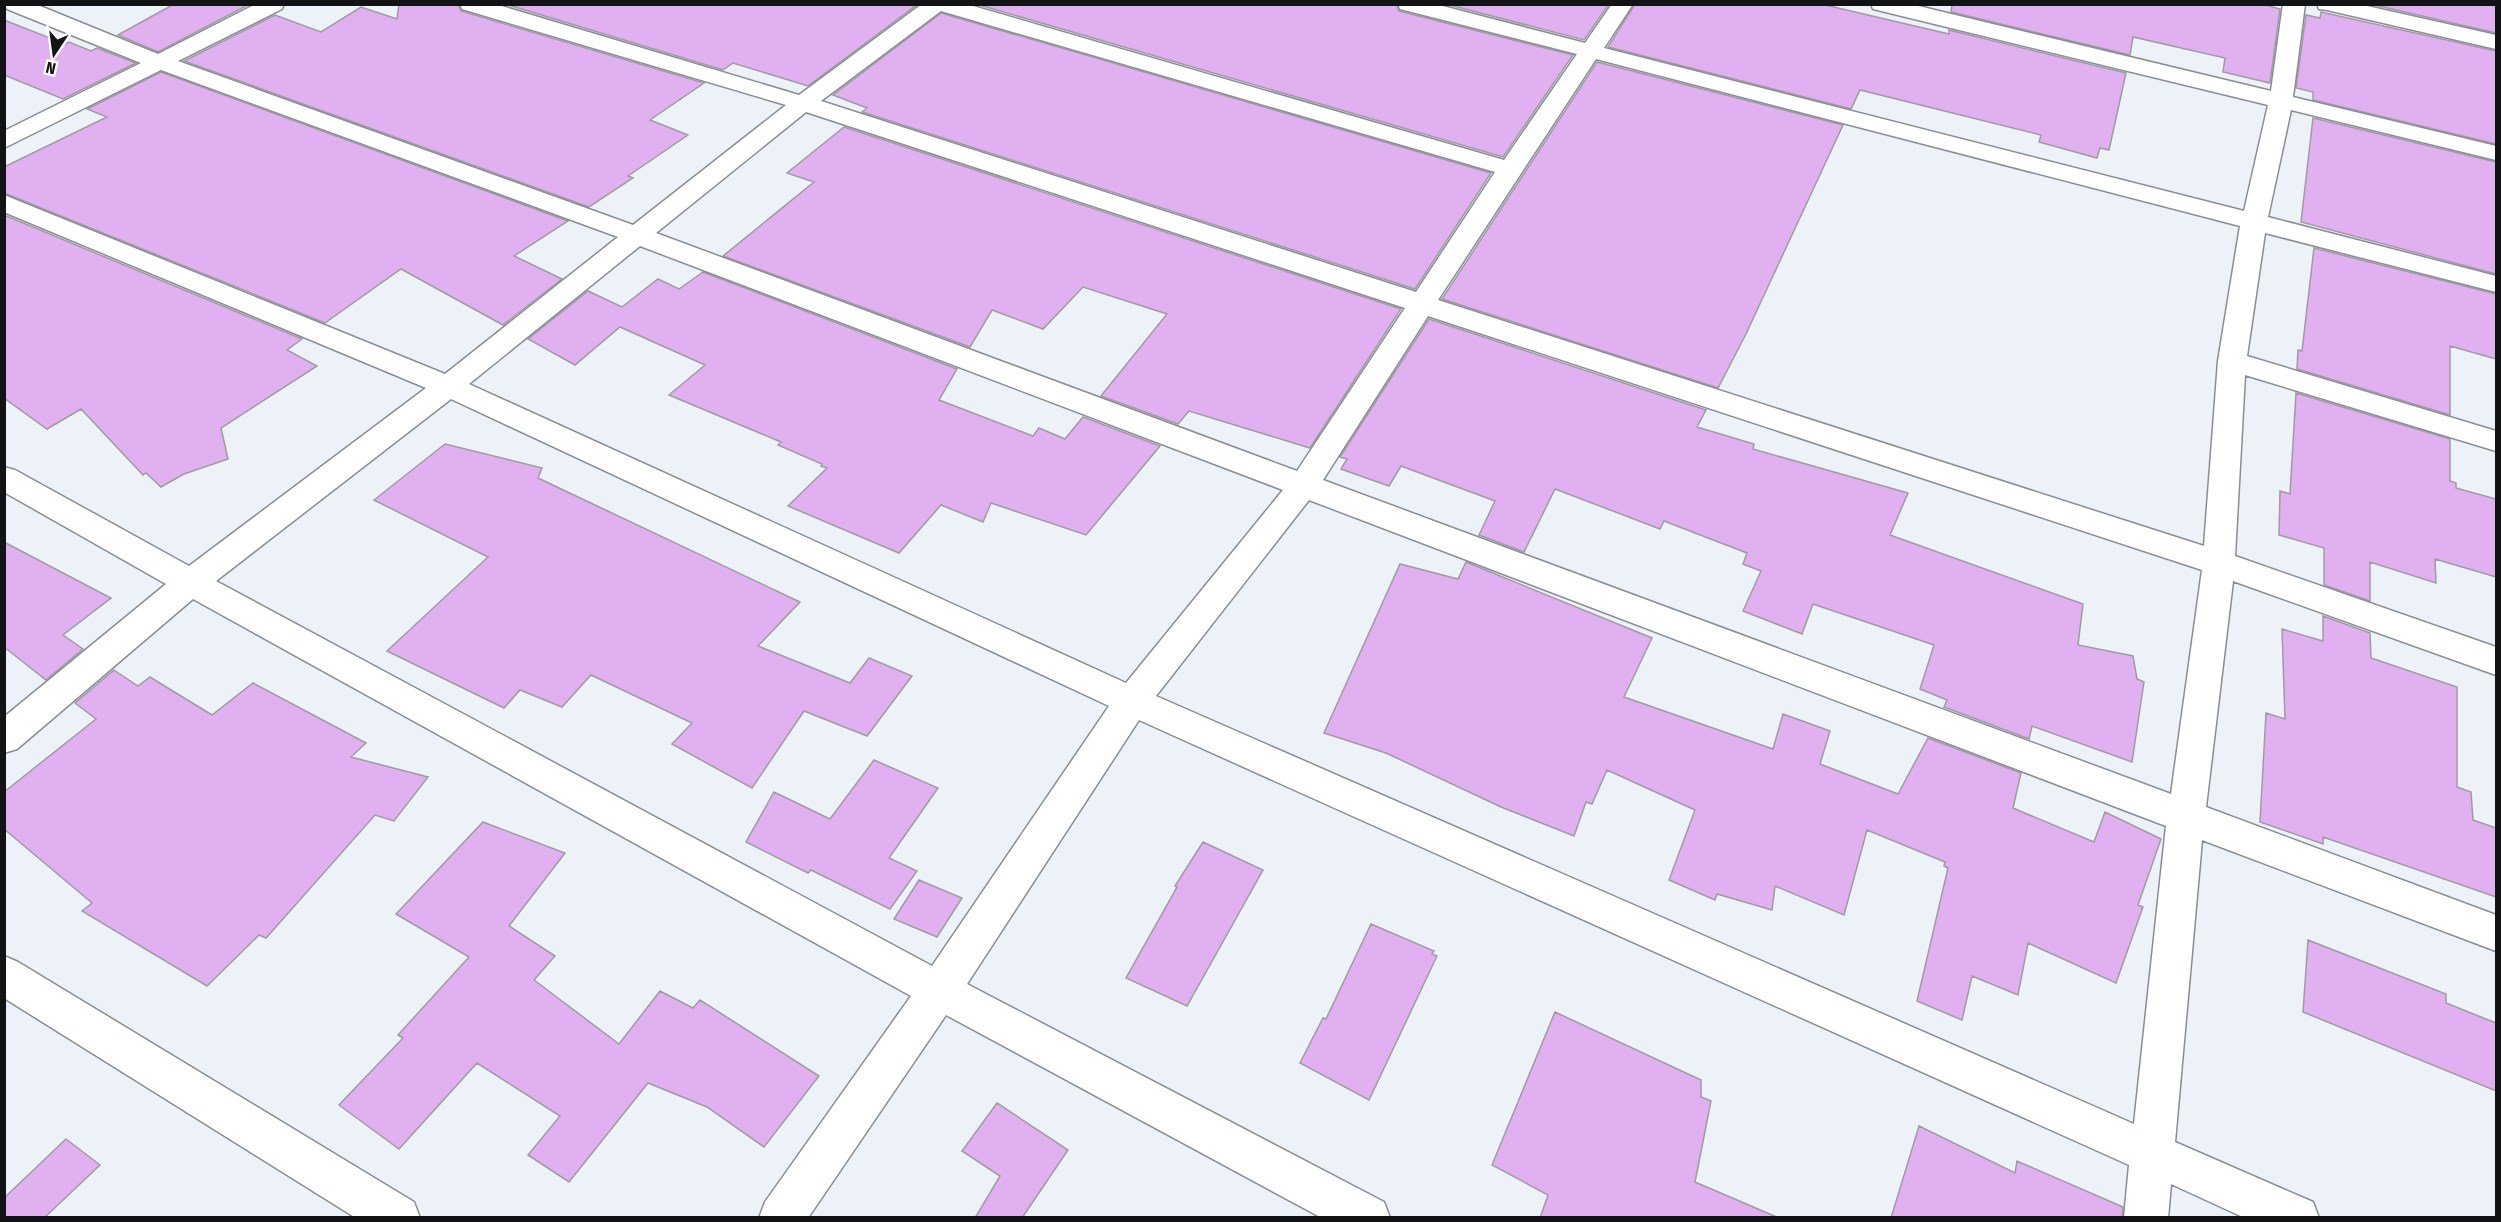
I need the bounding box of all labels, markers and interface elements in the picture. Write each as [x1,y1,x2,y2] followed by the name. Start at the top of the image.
[24,24,84,84] north arrow
[44,58,58,78] text: N

